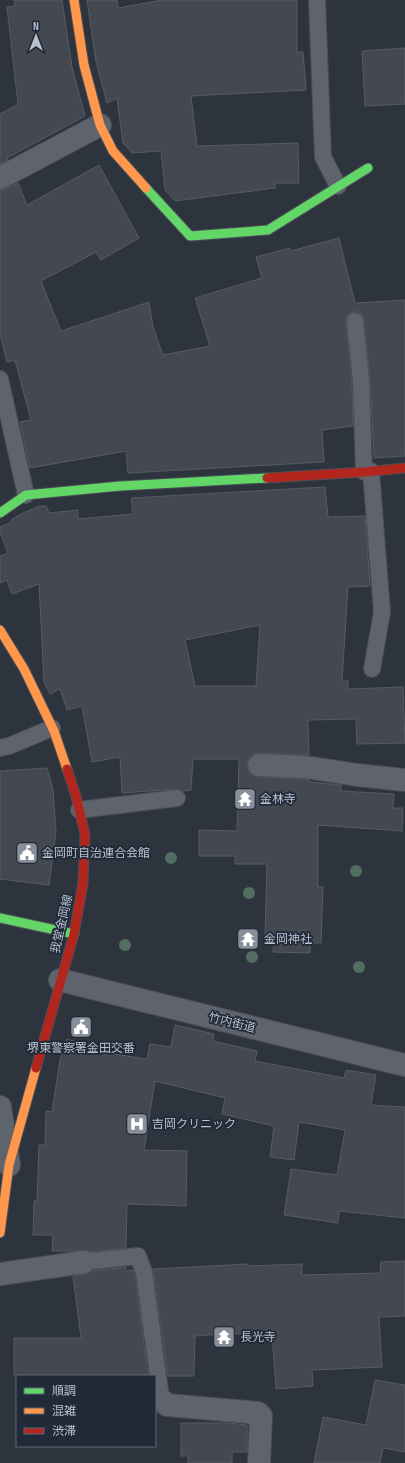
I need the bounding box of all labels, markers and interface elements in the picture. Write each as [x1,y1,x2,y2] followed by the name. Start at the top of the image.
[16,16,56,56] north arrow
[33,20,39,33] text: N
[232,786,258,812] temple icon: 金林寺
[260,792,296,807] place label: 金林寺
[14,840,40,866] public building icon: 金岡町自治連合会館
[42,846,150,861] place label: 金岡町自治連合会館
[48,893,76,955] street label: 我堂金岡線
[235,926,261,952] temple icon: 金岡神社
[264,932,312,947] place label: 金岡神社
[207,1010,257,1036] street label: 竹内街道
[68,1014,94,1040] public building icon: 堺東警察署金田交番
[27,1041,135,1056] place label: 堺東警察署金田交番
[124,1111,150,1137] hospital icon: 吉岡クリニック
[152,1117,236,1132] place label: 吉岡クリニック
[211,1324,237,1350] temple icon: 長光寺
[240,1330,276,1345] place label: 長光寺
[16,1375,156,1447] legend
[52,1384,76,1399] text: 順調
[52,1404,76,1419] text: 混雑
[52,1424,76,1439] text: 渋滞

